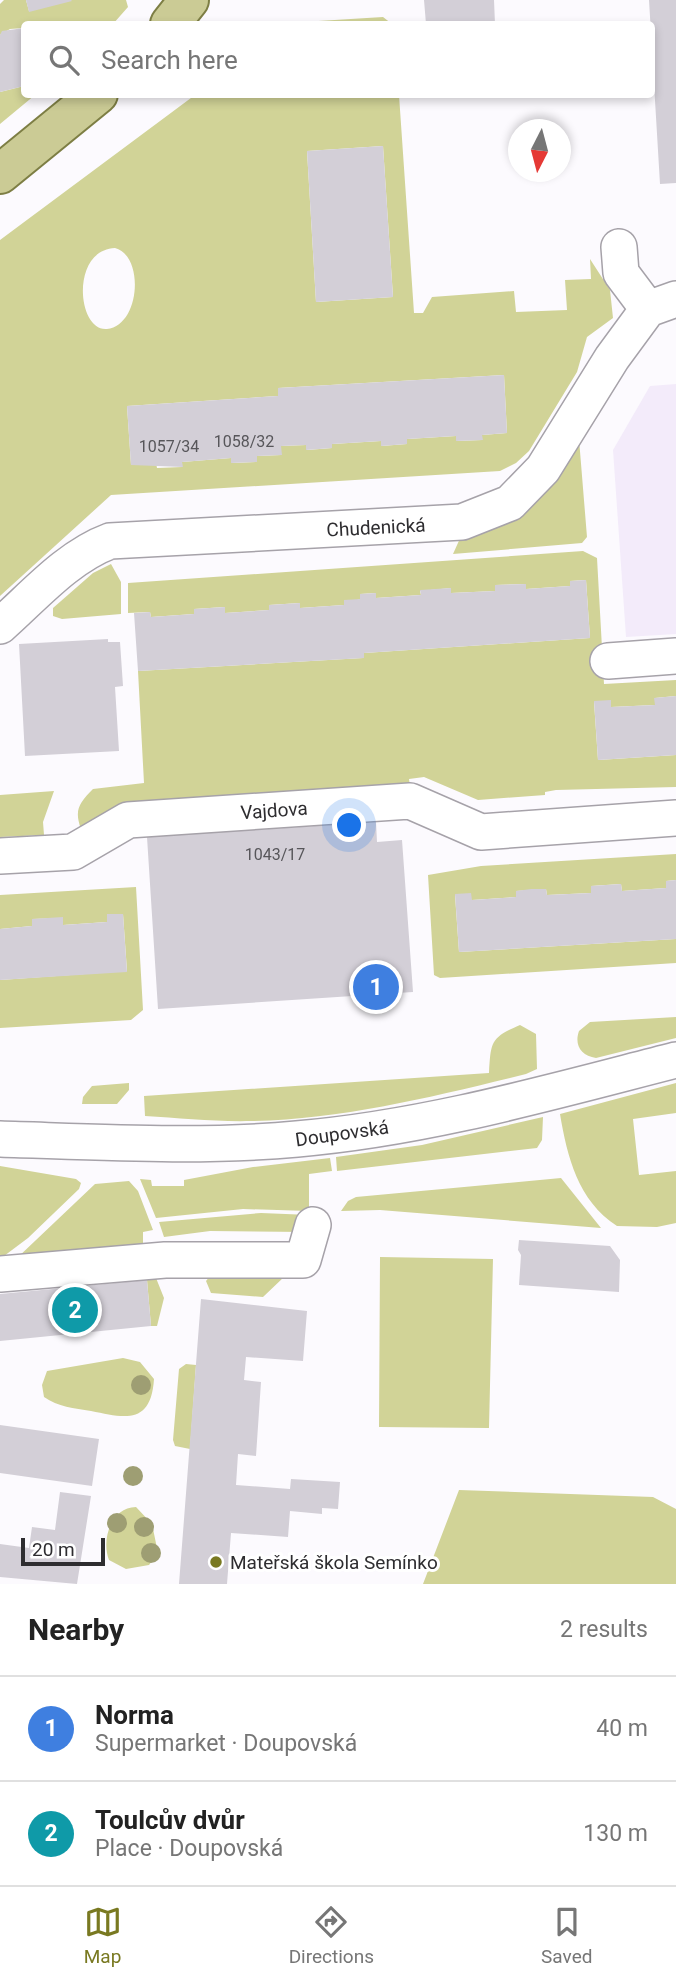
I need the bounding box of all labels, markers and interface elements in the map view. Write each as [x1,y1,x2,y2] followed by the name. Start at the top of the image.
[21,21,655,98] search box
[45,41,83,79] icon: search
[101,45,238,75] text: Search here
[508,119,571,182] north arrow
[214,432,274,451] house number: 1058/32
[139,437,199,456] house number: 1057/34
[326,513,426,542] street label: Chudenická
[240,797,308,824] street label: Vajdova
[332,808,366,842] your location
[245,845,305,864] house number: 1043/17
[353,961,399,1013] pin: 1
[294,1116,390,1151] street label: Doupovská
[52,1284,98,1336] pin: 2
[21,1535,105,1567] scale bar
[32,1538,75,1561] text: 20 m
[230,1551,438,1574] place label: Mateřská škola Semínko
[208,1554,224,1570] marker: Mateřská škola Semínko
[28,1612,124,1647] text: Nearby
[560,1616,648,1643] text: 2 results
[95,1700,174,1730] text: Norma
[44,1715,58,1742] text: 1
[596,1715,648,1742] text: 40 m
[95,1730,357,1757] text: Supermarket · Doupovská
[95,1805,245,1835] text: Toulcův dvůr
[44,1820,58,1847] text: 2
[583,1820,648,1847] text: 130 m
[95,1835,283,1862] text: Place · Doupovská
[84,1903,122,1968] tab: Map
[289,1903,374,1968] tab: Directions
[541,1903,592,1968] tab: Saved

